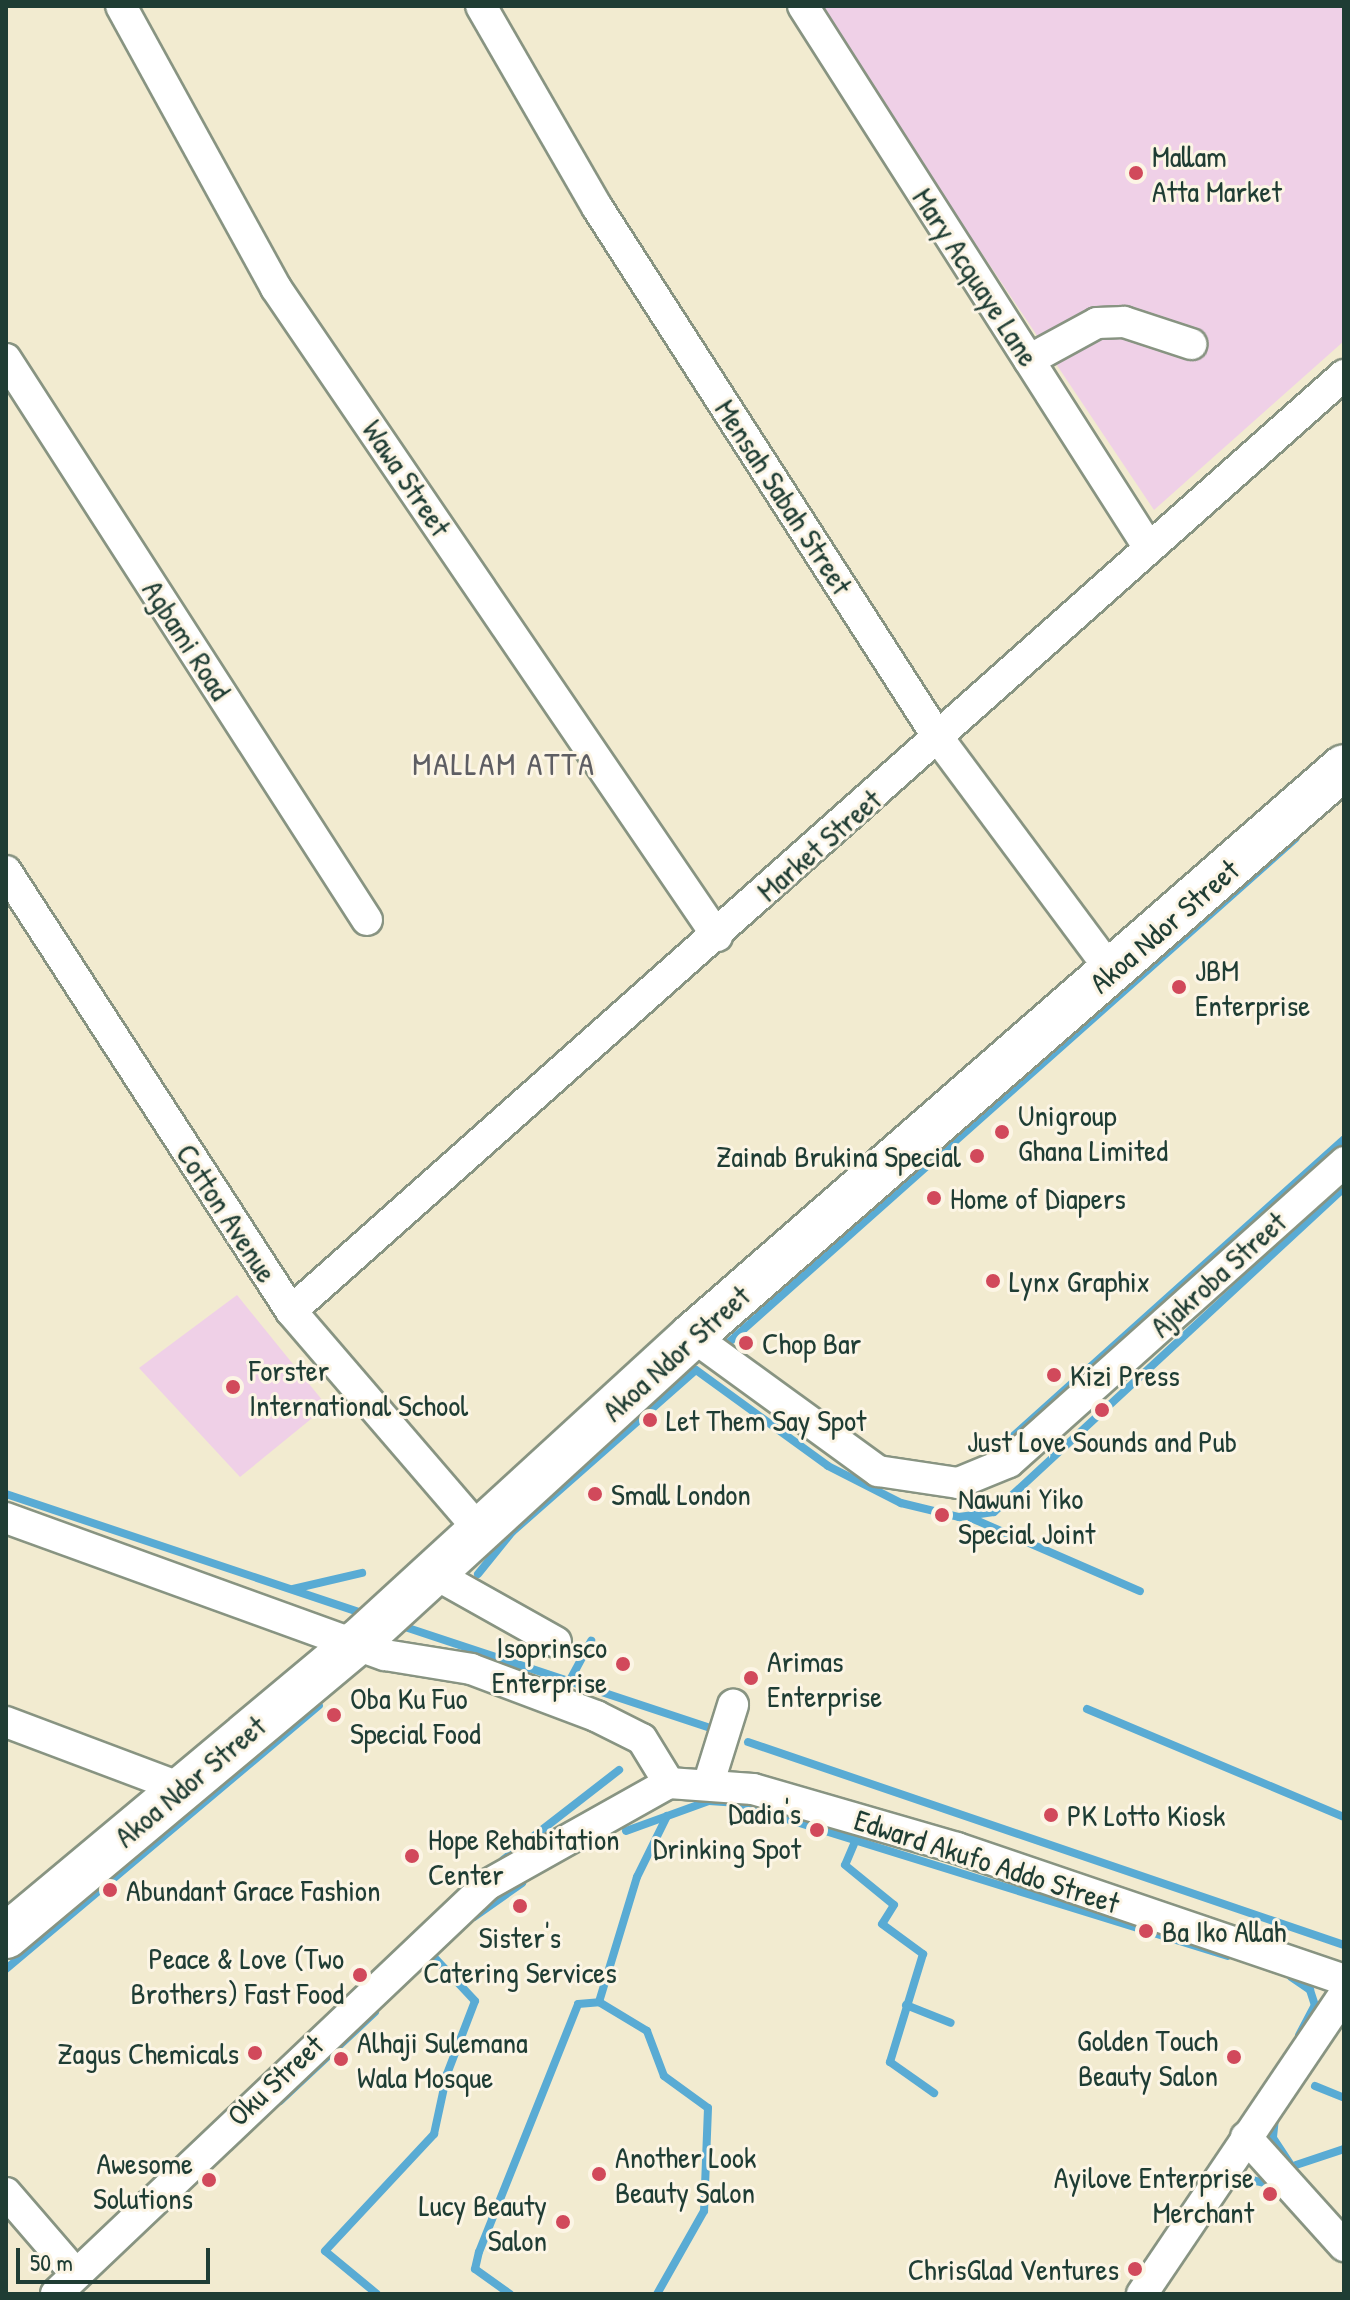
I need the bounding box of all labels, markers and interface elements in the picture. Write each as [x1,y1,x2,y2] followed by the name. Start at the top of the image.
[1152,138,1282,208] place label: Mallam Atta Market
[1127,164,1145,182] marker: Mallam Atta Market
[905,181,1047,373] street label: Mary Acquaye Lane
[708,393,860,601] street label: Mensah Sabah Street
[355,413,459,543] street label: Wawa Street
[135,573,239,707] street label: Agbami Road
[412,745,596,783] district label: MALLAM ATTA
[750,781,888,909] street label: Market Street
[1082,851,1246,1001] street label: Akoa Ndor Street
[1195,952,1310,1022] place label: JBM Enterprise
[1170,978,1188,996] marker: JBM Enterprise
[1018,1097,1168,1168] place label: Unigroup Ghana Limited
[993,1123,1011,1141] marker: Unigroup Ghana Limited
[169,1137,285,1289] street label: Cotton Avenue
[716,1138,961,1174] place label: Zainab Brukina Special
[968,1147,986,1165] marker: Zainab Brukina Special
[950,1180,1126,1216] place label: Home of Diapers
[925,1189,943,1207] marker: Home of Diapers
[1143,1204,1293,1344] street label: Ajakroba Street
[1009,1263,1150,1299] place label: Lynx Graphix
[984,1272,1002,1290] marker: Lynx Graphix
[595,1277,757,1429] street label: Akoa Ndor Street
[762,1325,861,1361] place label: Chop Bar
[737,1334,755,1352] marker: Chop Bar
[249,1352,468,1422] place label: Forster International School
[1070,1357,1180,1393] place label: Kizi Press
[1045,1366,1063,1384] marker: Kizi Press
[224,1378,242,1396] marker: Forster International School
[1093,1401,1111,1419] marker: Just Love Sounds and Pub
[666,1402,866,1438] place label: Let Them Say Spot
[641,1411,659,1429] marker: Let Them Say Spot
[967,1423,1237,1459] place label: Just Love Sounds and Pub
[611,1476,751,1512] place label: Small London
[958,1480,1095,1550] place label: Nawuni Yiko Special Joint
[586,1485,604,1503] marker: Small London
[933,1506,951,1524] marker: Nawuni Yiko Special Joint
[492,1629,607,1700] place label: Isoprinsco Enterprise
[767,1643,882,1714] place label: Arimas Enterprise
[614,1655,632,1673] marker: Isoprinsco Enterprise
[742,1669,760,1687] marker: Arimas Enterprise
[350,1680,481,1750] place label: Oba Ku Fuo Special Food
[325,1706,343,1724] marker: Oba Ku Fuo Special Food
[107,1707,273,1855] street label: Akoa Ndor Street
[653,1795,801,1866] place label: Dadia's Drinking Spot
[1067,1797,1225,1833] place label: PK Lotto Kiosk
[850,1801,1124,1921] street label: Edward Akufo Addo Street
[1042,1806,1060,1824] marker: PK Lotto Kiosk
[428,1821,620,1892] place label: Hope Rehabitation Center
[808,1821,826,1839] marker: Dadia's Drinking Spot
[403,1847,421,1865] marker: Hope Rehabitation Center
[126,1872,381,1908] place label: Abundant Grace Fashion
[101,1881,119,1899] marker: Abundant Grace Fashion
[511,1897,529,1915] marker: Sister's Catering Services
[1162,1913,1286,1949] place label: Ba Iko Allah
[423,1919,617,1990] place label: Sister's Catering Services
[1137,1922,1155,1940] marker: Ba Iko Allah
[130,1940,344,2010] place label: Peace & Love (Two Brothers) Fast Food
[351,1966,369,1984] marker: Peace & Love (Two Brothers) Fast Food
[1077,2022,1218,2092] place label: Golden Touch Beauty Salon
[357,2024,528,2094] place label: Alhaji Sulemana Wala Mosque
[220,2027,330,2133] street label: Oku Street
[57,2035,239,2071] place label: Zagus Chemicals
[246,2044,264,2062] marker: Zagus Chemicals
[1225,2048,1243,2066] marker: Golden Touch Beauty Salon
[332,2050,350,2068] marker: Alhaji Sulemana Wala Mosque
[615,2139,756,2210] place label: Another Look Beauty Salon
[93,2145,193,2216] place label: Awesome Solutions
[1054,2159,1254,2230] place label: Ayilove Enterprise Merchant
[590,2165,608,2183] marker: Another Look Beauty Salon
[200,2171,218,2189] marker: Awesome Solutions
[1261,2185,1279,2203] marker: Ayilove Enterprise Merchant
[419,2187,547,2258] place label: Lucy Beauty Salon
[554,2213,572,2231] marker: Lucy Beauty Salon
[20,2232,214,2282] scale bar
[30,2246,73,2278] text: 50 m
[908,2251,1119,2287] place label: ChrisGlad Ventures
[1126,2260,1144,2278] marker: ChrisGlad Ventures

